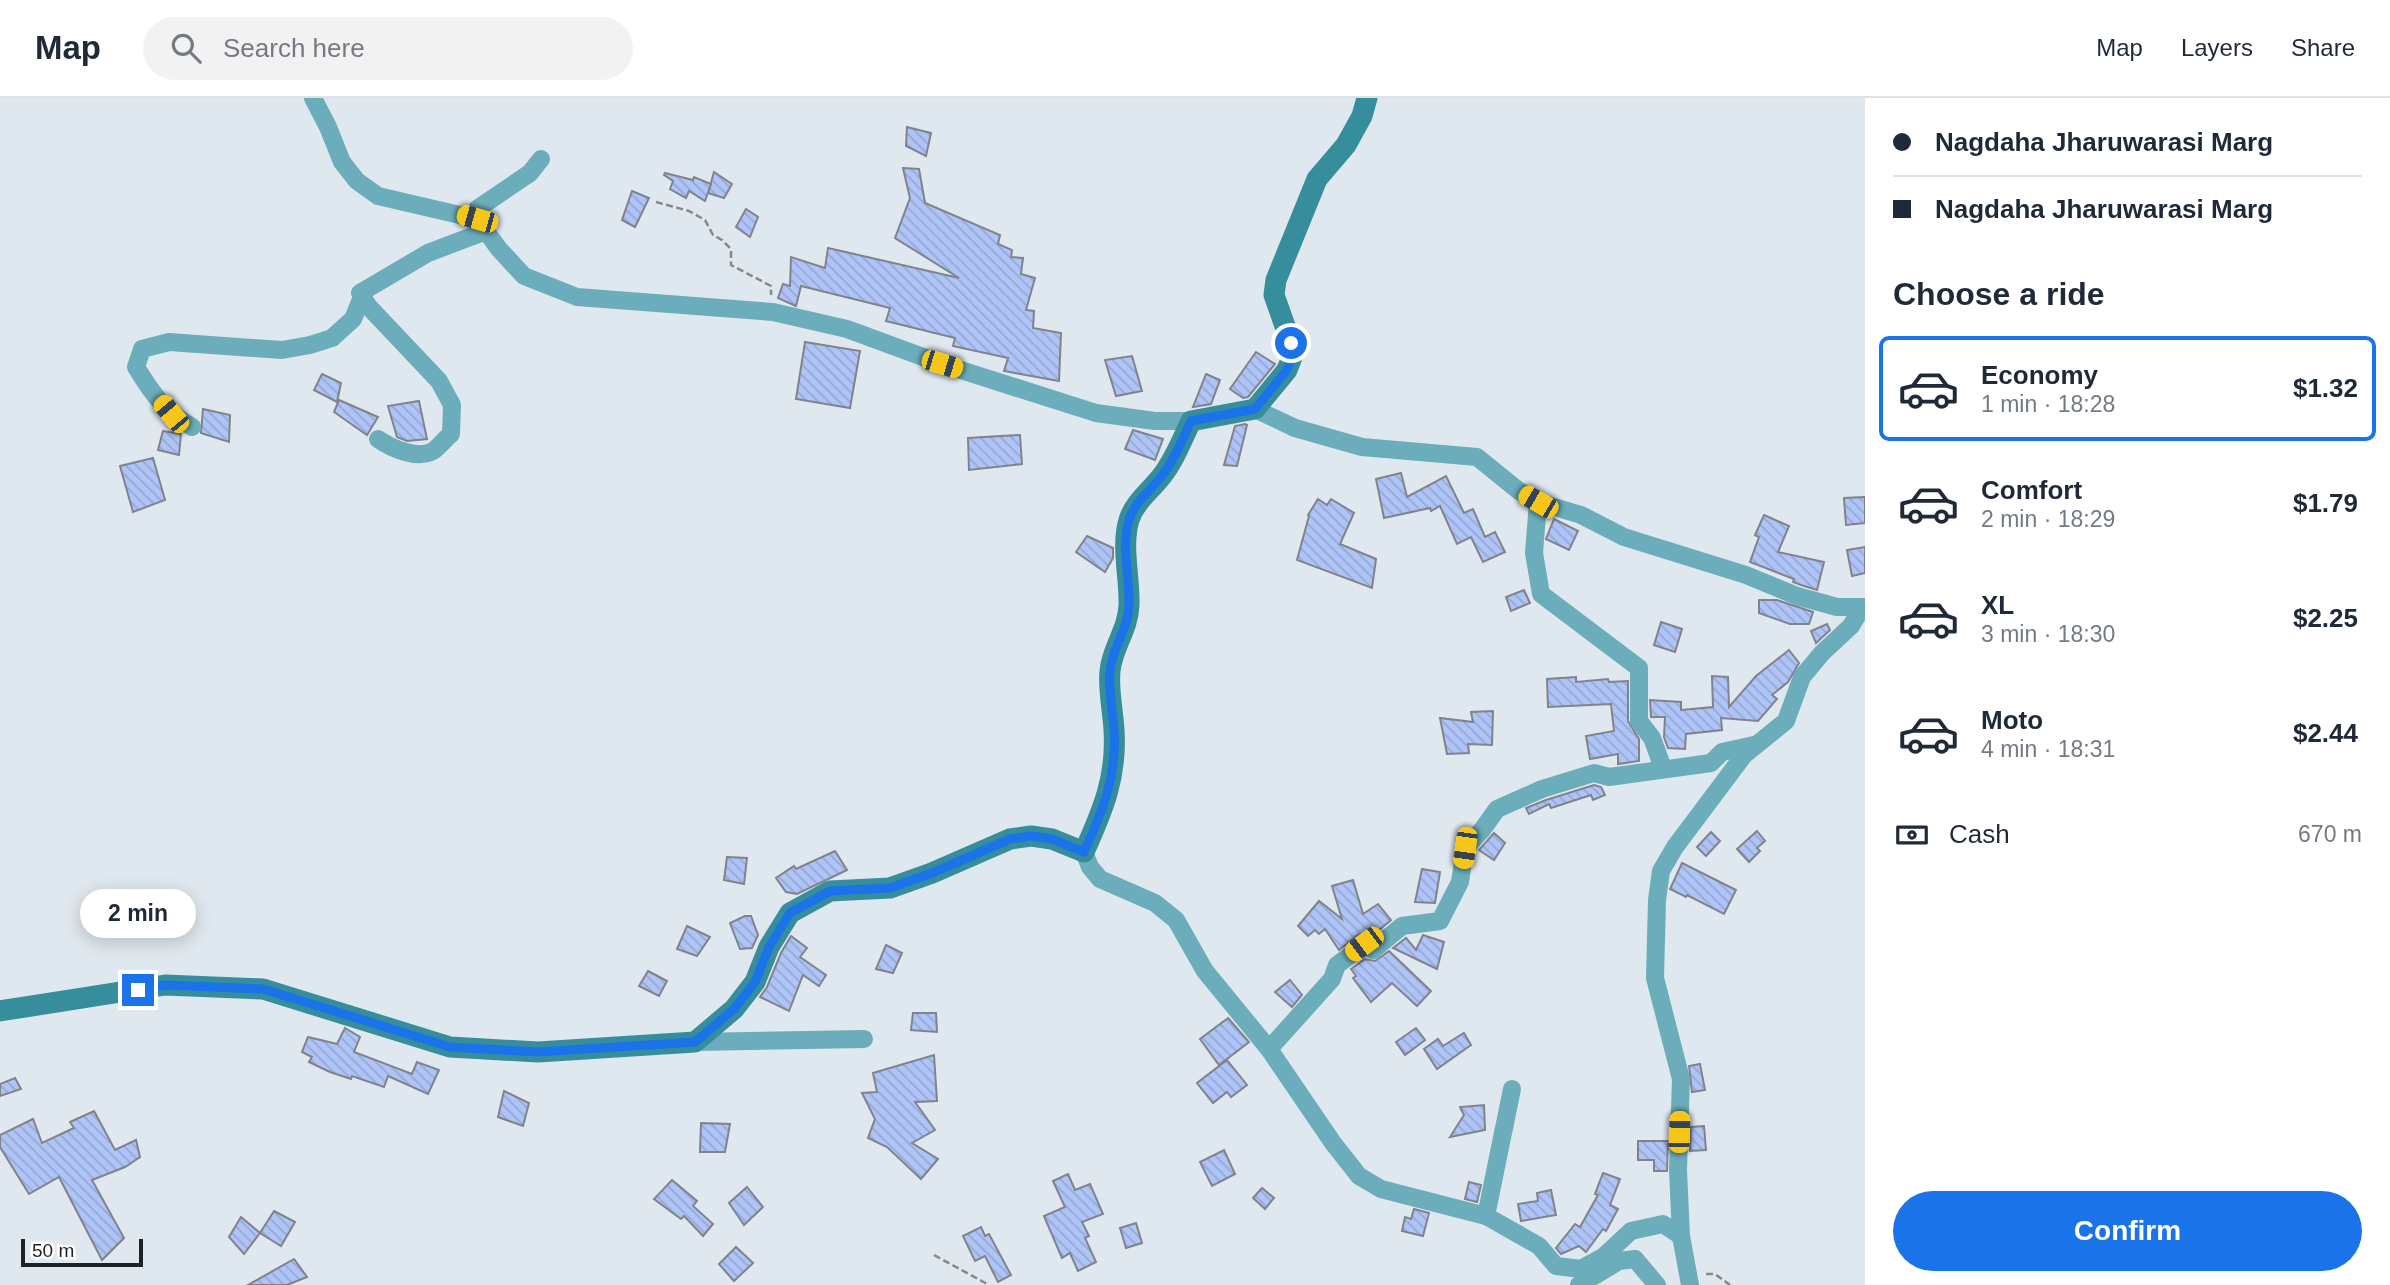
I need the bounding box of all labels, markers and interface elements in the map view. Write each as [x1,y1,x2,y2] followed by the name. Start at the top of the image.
[143,17,633,80] search box
[35,29,101,66] text: Map
[167,29,205,67] icon: search
[223,33,365,63] text: Search here
[2096,34,2143,61] text: Map
[2181,34,2253,61] text: Layers
[2291,34,2355,61] text: Share
[1935,127,2273,157] text: Nagdaha Jharuwarasi Marg
[1935,194,2273,224] text: Nagdaha Jharuwarasi Marg
[454,203,501,235] car
[1893,276,2105,312] text: Choose a ride
[1275,327,1307,359] route start
[919,348,966,380] car
[1897,357,1960,420] icon: car
[1981,360,2098,390] text: Economy
[2293,373,2358,403] text: $1.32
[150,391,193,437] car
[1981,391,2115,417] text: 1 min · 18:28
[1897,472,1960,535] icon: car
[1981,475,2082,505] text: Comfort
[1515,482,1562,522] car
[2293,488,2358,518] text: $1.79
[1981,506,2115,532] text: 2 min · 18:29
[1897,587,1960,650] icon: car
[1981,590,2014,620] text: XL
[2293,603,2358,633] text: $2.25
[1981,621,2115,647] text: 3 min · 18:30
[1897,702,1960,765] icon: car
[1981,705,2043,735] text: Moto
[2293,718,2358,748] text: $2.44
[1981,736,2115,762] text: 4 min · 18:31
[1893,816,1931,854] icon: cash
[1949,819,2010,849] text: Cash
[2298,821,2362,847] text: 670 m
[1452,826,1479,870] car
[80,888,196,938] callout: 2 min
[108,900,168,926] text: 2 min
[1341,923,1388,965] car
[122,974,154,1006] route end
[1668,1111,1691,1153] car
[1893,1191,2362,1271] button: Confirm
[21,1236,144,1268] scale bar
[32,1240,74,1261] text: 50 m

